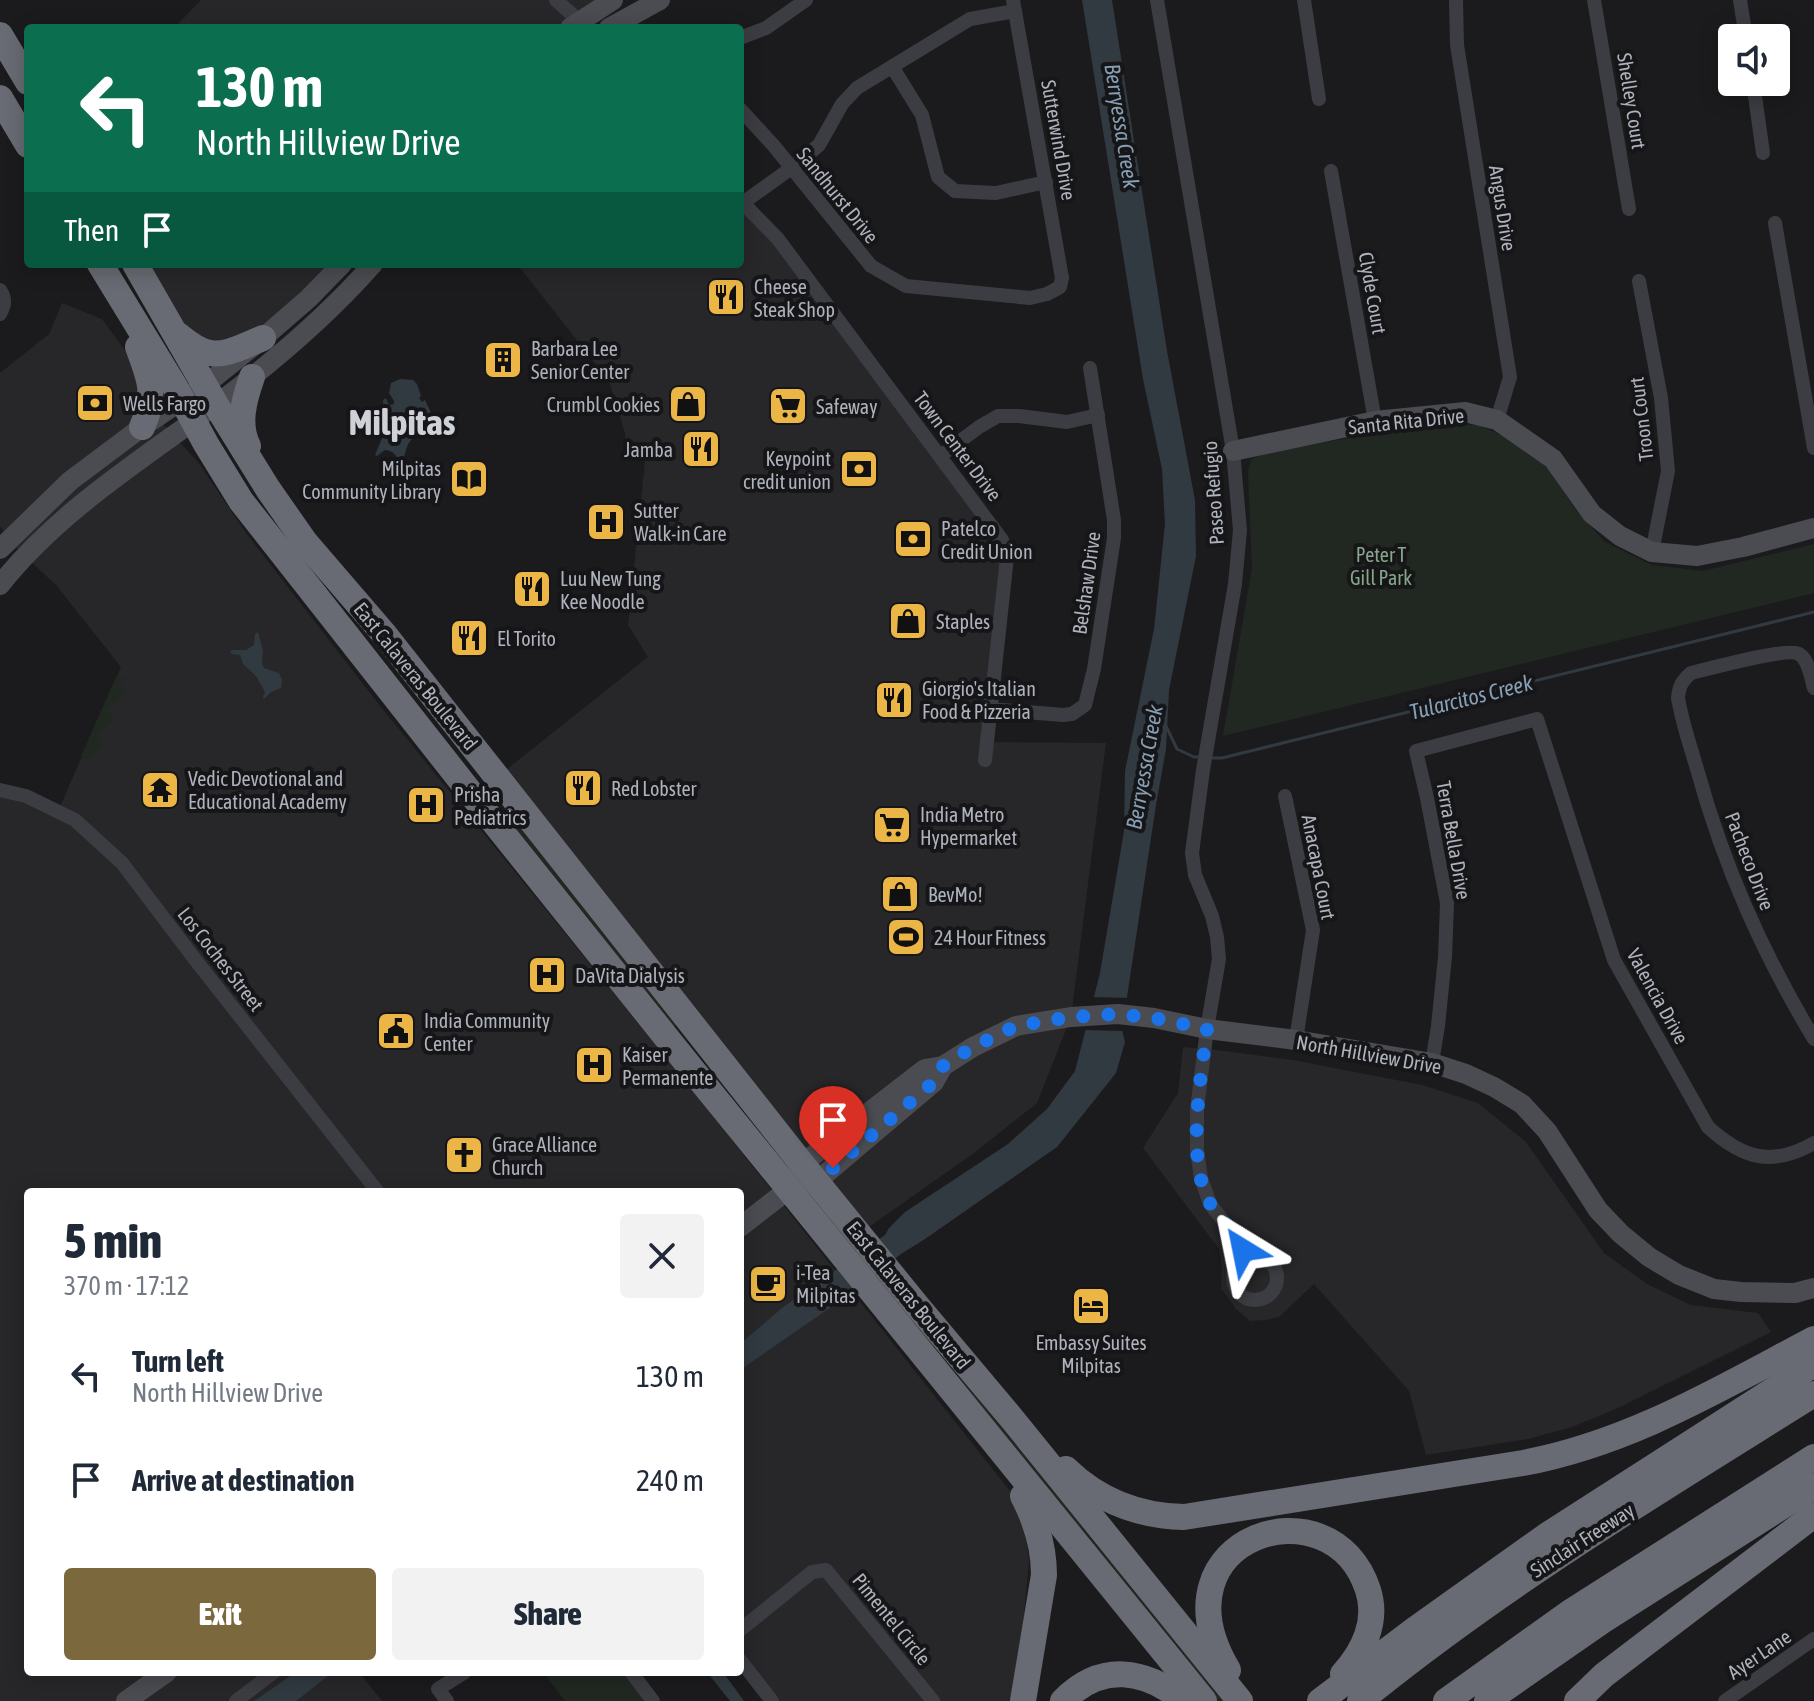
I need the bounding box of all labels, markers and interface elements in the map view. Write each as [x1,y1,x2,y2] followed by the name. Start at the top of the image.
[1718,24,1790,96] map controls
[1718,24,1790,96] button: sound
[1613,51,1651,151] street label: Shelley Court
[196,55,323,119] text: 130 m
[64,56,168,160] icon: left
[1099,62,1145,191] water label: Berryessa Creek
[1037,78,1081,202] street label: Sutterwind Drive
[196,121,461,163] text: North Hillview Drive
[792,142,884,248] street label: Sandhurst Drive
[1485,164,1521,252] street label: Angus Drive
[135,208,179,252] icon: arrive
[64,213,119,247] text: Then
[1354,250,1392,336] street label: Clyde Court
[754,275,835,321] place label: Cheese Steak Shop
[705,276,747,318] restaurant icon: Cheese Steak Shop
[531,337,630,383] place label: Barbara Lee Senior Center
[482,339,524,381] building icon: Barbara Lee Senior Center
[1624,376,1658,462] street label: Troon Court
[74,382,116,424] bank icon: Wells Fargo
[667,383,709,425] shop icon: Crumbl Cookies
[767,385,809,427] supermarket icon: Safeway
[909,387,1007,505] street label: Town Center Drive
[123,392,206,415] place label: Wells Fargo
[547,393,660,416] place label: Crumbl Cookies
[816,395,877,418] place label: Safeway
[348,401,456,443] district label: Milpitas
[1347,403,1465,439] street label: Santa Rita Drive
[680,428,722,470] restaurant icon: Jamba
[624,438,673,461] place label: Jamba
[1198,440,1228,546] street label: Paseo Refugio
[743,447,831,493] place label: Keypoint credit union
[838,448,880,490] bank icon: Keypoint credit union
[302,457,441,503] place label: Milpitas Community Library
[448,458,490,500] library icon: Milpitas Community Library
[634,499,727,545] place label: Sutter Walk-in Care
[585,501,627,543] hospital icon: Sutter Walk-in Care
[941,517,1033,563] place label: Patelco Credit Union
[892,518,934,560] bank icon: Patelco Credit Union
[1067,530,1105,636] street label: Belshaw Drive
[1350,543,1412,589] park label: Peter T Gill Park
[560,567,661,613] place label: Luu New Tung Kee Noodle
[511,568,553,610] restaurant icon: Luu New Tung Kee Noodle
[349,598,483,754] street label: East Calaveras Boulevard
[887,600,929,642] shop icon: Staples
[936,610,990,633] place label: Staples
[448,617,490,659] restaurant icon: El Torito
[497,627,556,650] place label: El Torito
[1407,669,1536,725] water label: Tularcitos Creek
[922,677,1036,723] place label: Giorgio's Italian Food & Pizzeria
[873,679,915,721] restaurant icon: Giorgio's Italian Food & Pizzeria
[1120,702,1168,831] water label: Berryessa Creek
[188,767,347,813] place label: Vedic Devotional and Educational Academy
[562,767,604,809] restaurant icon: Red Lobster
[139,769,181,811] temple icon: Vedic Devotional and Educational Academy
[611,777,698,800] place label: Red Lobster
[1432,779,1476,901] street label: Terra Bella Drive
[454,783,527,829] place label: Prisha Pediatrics
[405,784,447,826] hospital icon: Prisha Pediatrics
[920,803,1017,849] place label: India Metro Hypermarket
[871,804,913,846] supermarket icon: India Metro Hypermarket
[1721,809,1779,913] street label: Pacheco Drive
[1298,813,1340,922] street label: Anacapa Court
[879,873,921,915] shop icon: BevMo!
[928,883,983,906] place label: BevMo!
[173,903,269,1016] street label: Los Coches Street
[885,916,927,958] sports icon: 24 Hour Fitness
[934,926,1046,949] place label: 24 Hour Fitness
[1622,944,1694,1048] street label: Valencia Drive
[526,954,568,996] hospital icon: DaVita Dialysis
[575,964,685,987] place label: DaVita Dialysis
[424,1009,550,1055] place label: India Community Center
[375,1010,417,1052] public building icon: India Community Center
[1295,1030,1443,1078] street label: North Hillview Drive
[622,1043,713,1089] place label: Kaiser Permanente
[573,1044,615,1086] hospital icon: Kaiser Permanente
[799,1086,867,1168] pin
[811,1098,855,1142] icon: arrive
[492,1133,597,1179] place label: Grace Alliance Church
[443,1134,485,1176] church icon: Grace Alliance Church
[1201,1208,1285,1292] position arrow
[64,1213,162,1268] text: 5 min
[620,1214,704,1298] button: close
[842,1217,976,1373] street label: East Calaveras Boulevard
[796,1261,856,1307] place label: i-Tea Milpitas
[747,1263,789,1305] cafe icon: i-Tea Milpitas
[64,1271,189,1301] text: 370 m · 17:12
[1070,1285,1112,1327] hotel icon: Embassy Suites Milpitas
[1035,1331,1147,1377] place label: Embassy Suites Milpitas
[132,1344,224,1378] text: Turn left
[64,1354,108,1398] icon: left
[636,1359,704,1393] text: 130 m
[132,1378,323,1408] text: North Hillview Drive
[64,1458,108,1502] icon: arrive
[132,1463,354,1497] text: Arrive at destination
[636,1463,704,1497] text: 240 m
[1526,1498,1638,1582] street label: Sinclair Freeway
[64,1568,376,1660] button: Exit
[392,1568,704,1660] button: Share
[848,1569,936,1669] street label: Pimentel Circle
[1723,1625,1795,1683] street label: Ayer Lane

